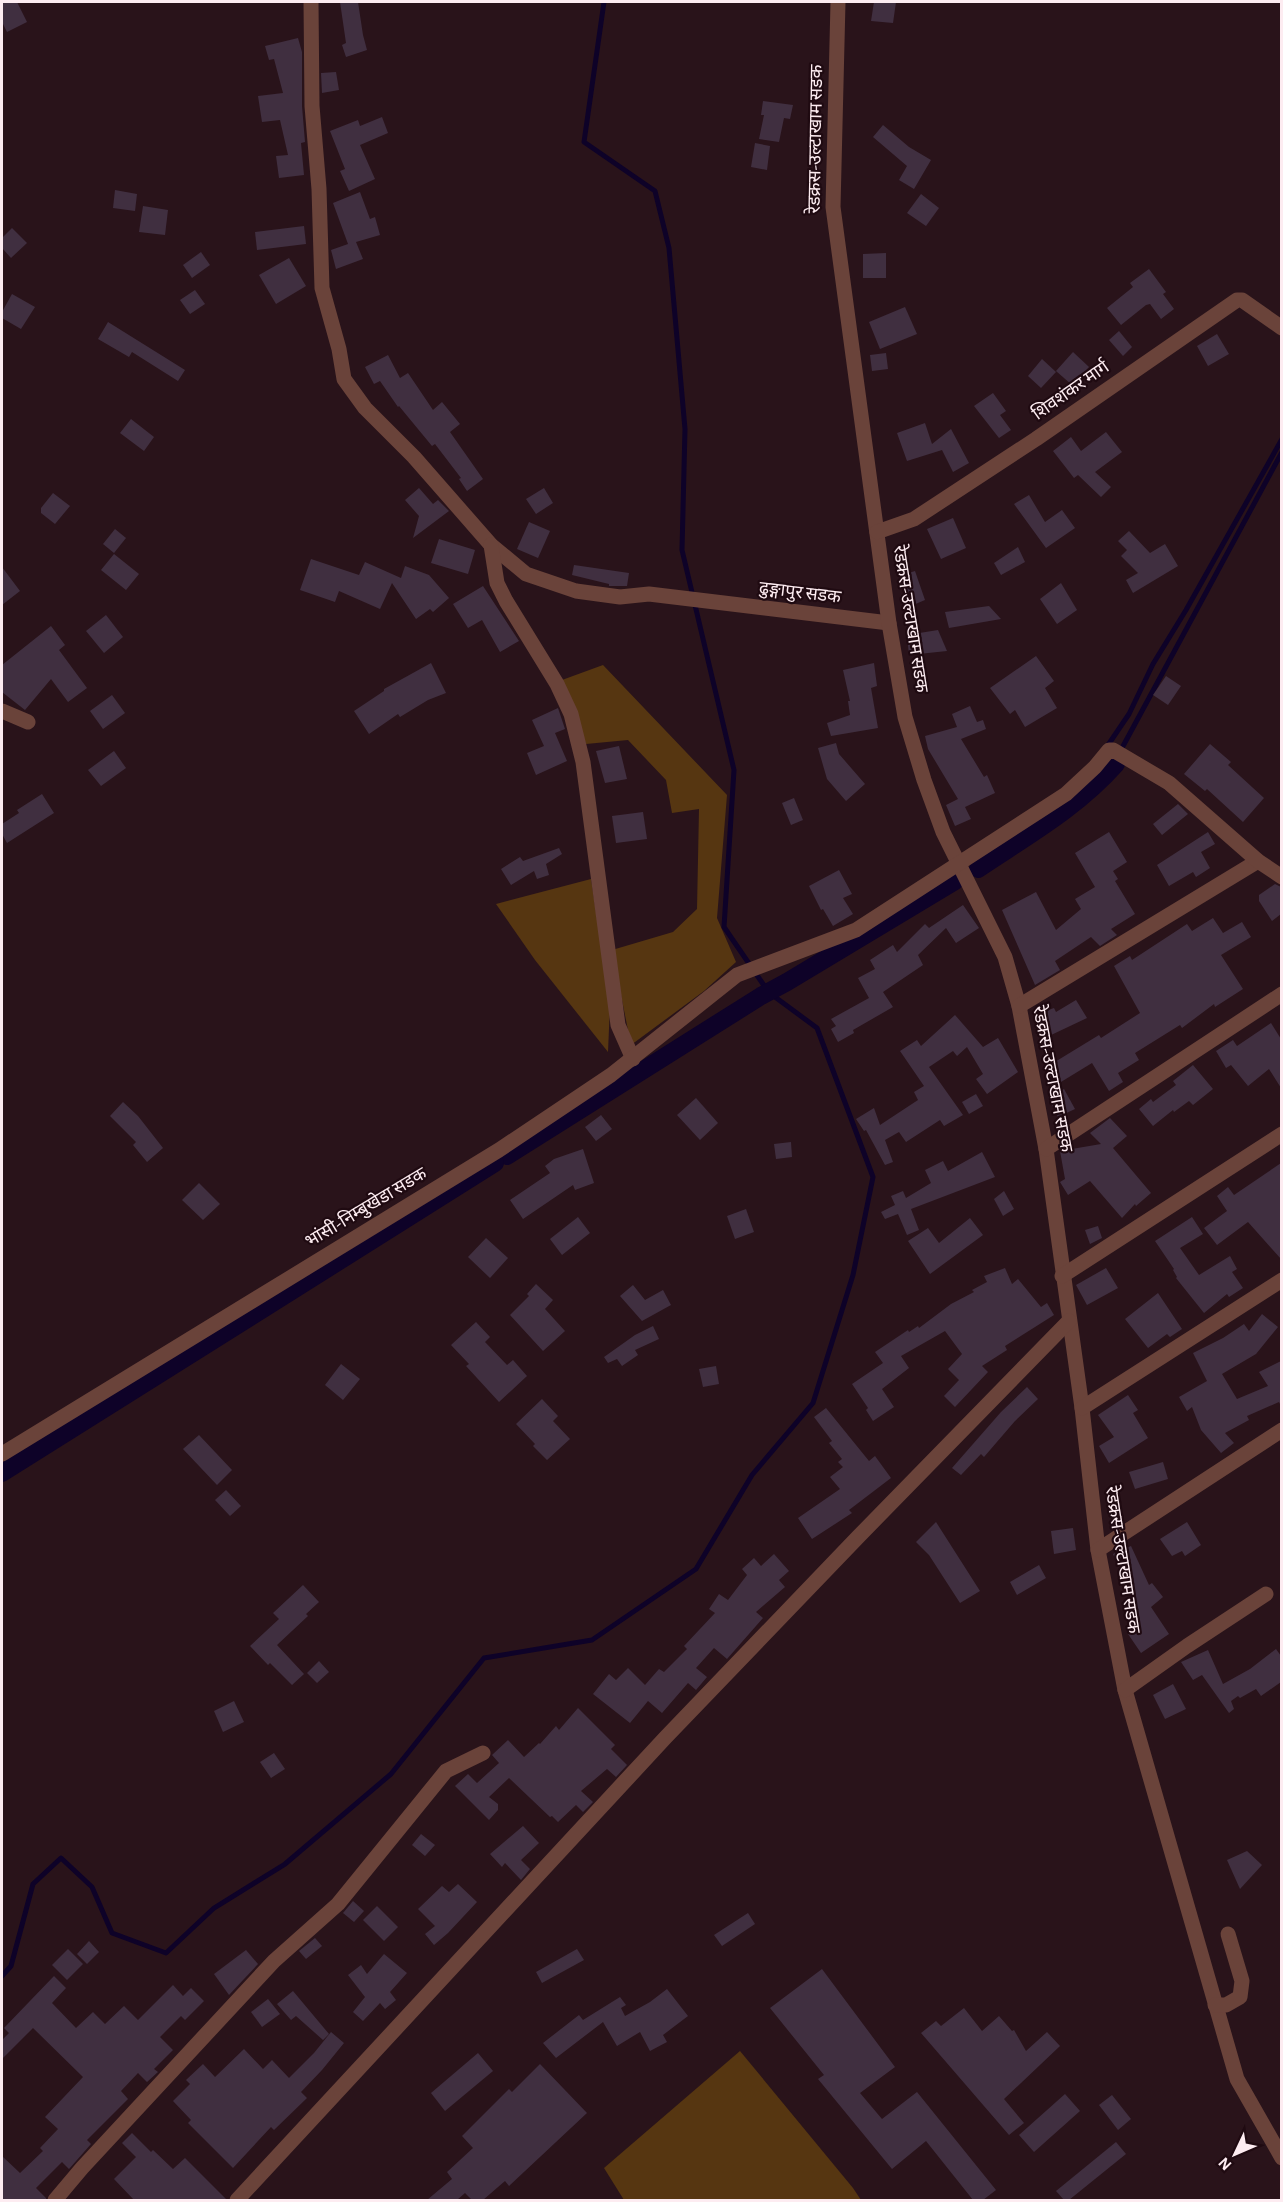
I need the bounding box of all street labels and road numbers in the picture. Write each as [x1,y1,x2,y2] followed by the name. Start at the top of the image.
[803,63,826,214] street label: रेडक्रस-उल्टाखाम सडक
[1028,355,1113,424] street label: शिवशंकर मार्ग
[889,543,934,695] street label: रेडक्रस-उल्टाखाम सडक
[757,579,843,609] street label: ढुङ्गापुर सडक
[1029,1003,1078,1155] street label: रेडक्रस-उल्टाखाम सडक
[301,1162,432,1253] street label: भांसी-निम्बुखेडा सडक
[1101,1484,1146,1636] street label: रेडक्रस-उल्टाखाम सडक

